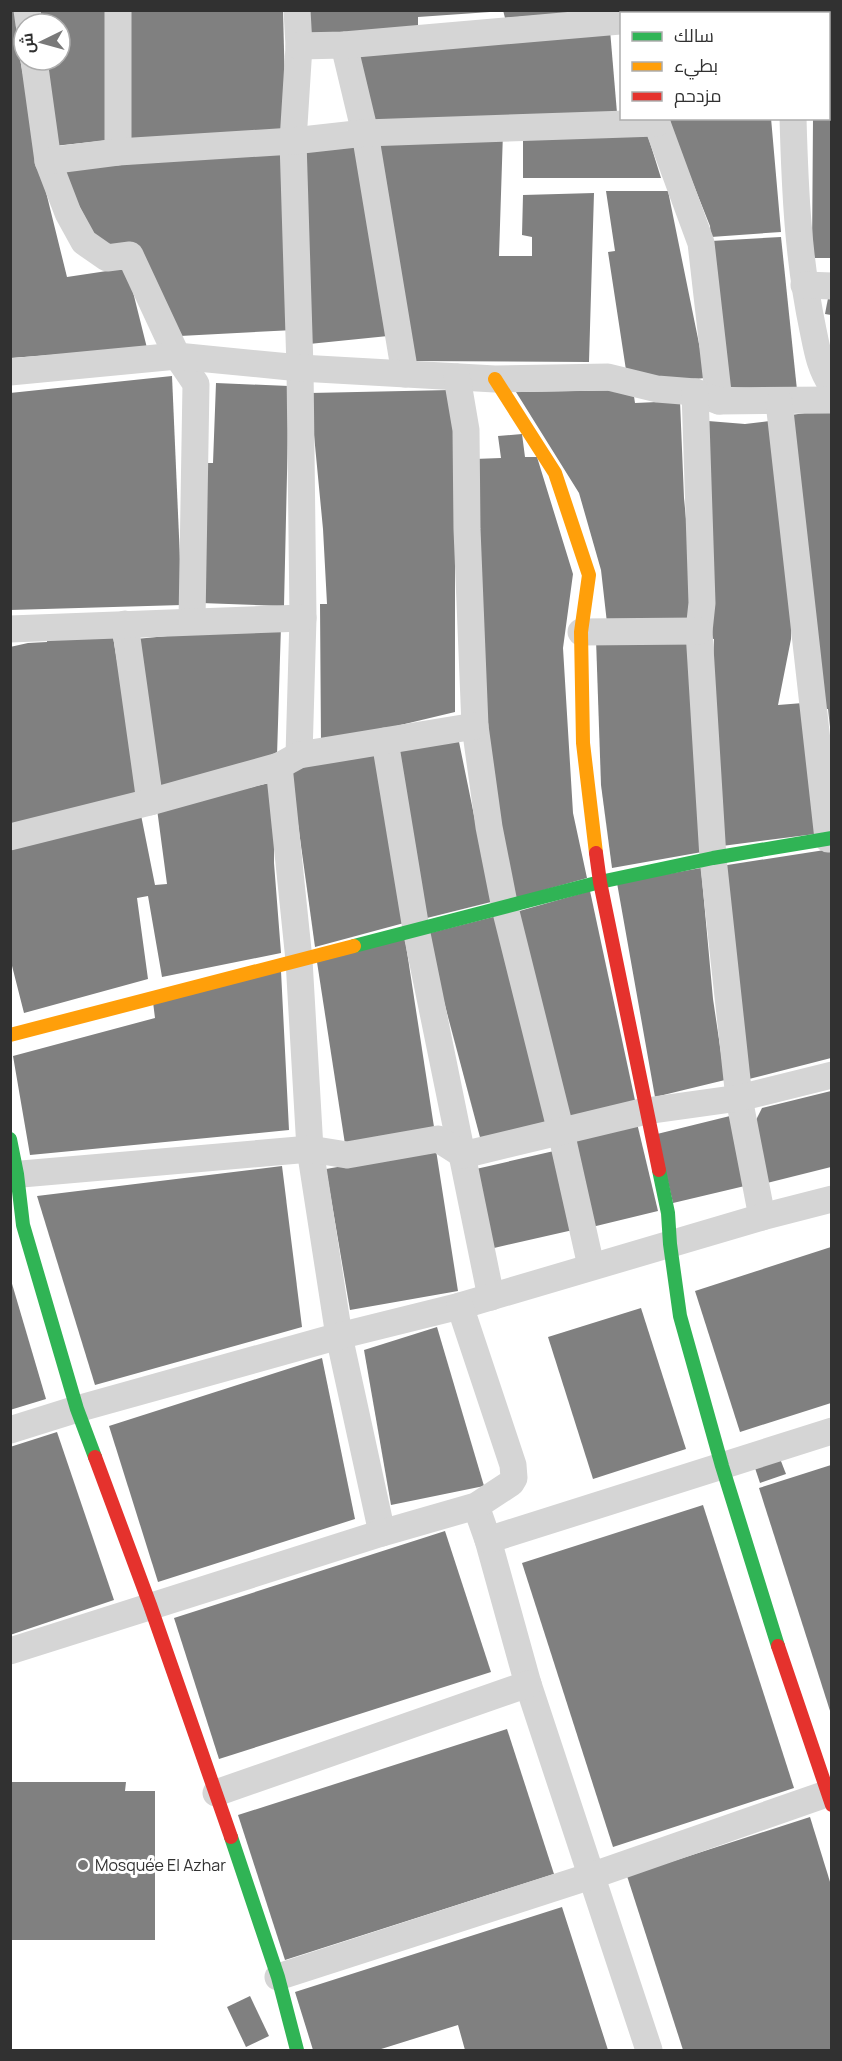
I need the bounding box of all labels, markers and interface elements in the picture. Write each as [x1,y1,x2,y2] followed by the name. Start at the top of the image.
[12,12,72,72] north arrow
[620,12,830,120] legend
[674,23,714,47] text: سالك
[15,32,39,54] text: ش
[674,53,718,80] text: بطيء
[674,83,722,108] text: مزدحم
[95,1854,226,1876] place label: Mosquée El Azhar
[76,1858,90,1872] marker: Mosquée El Azhar

